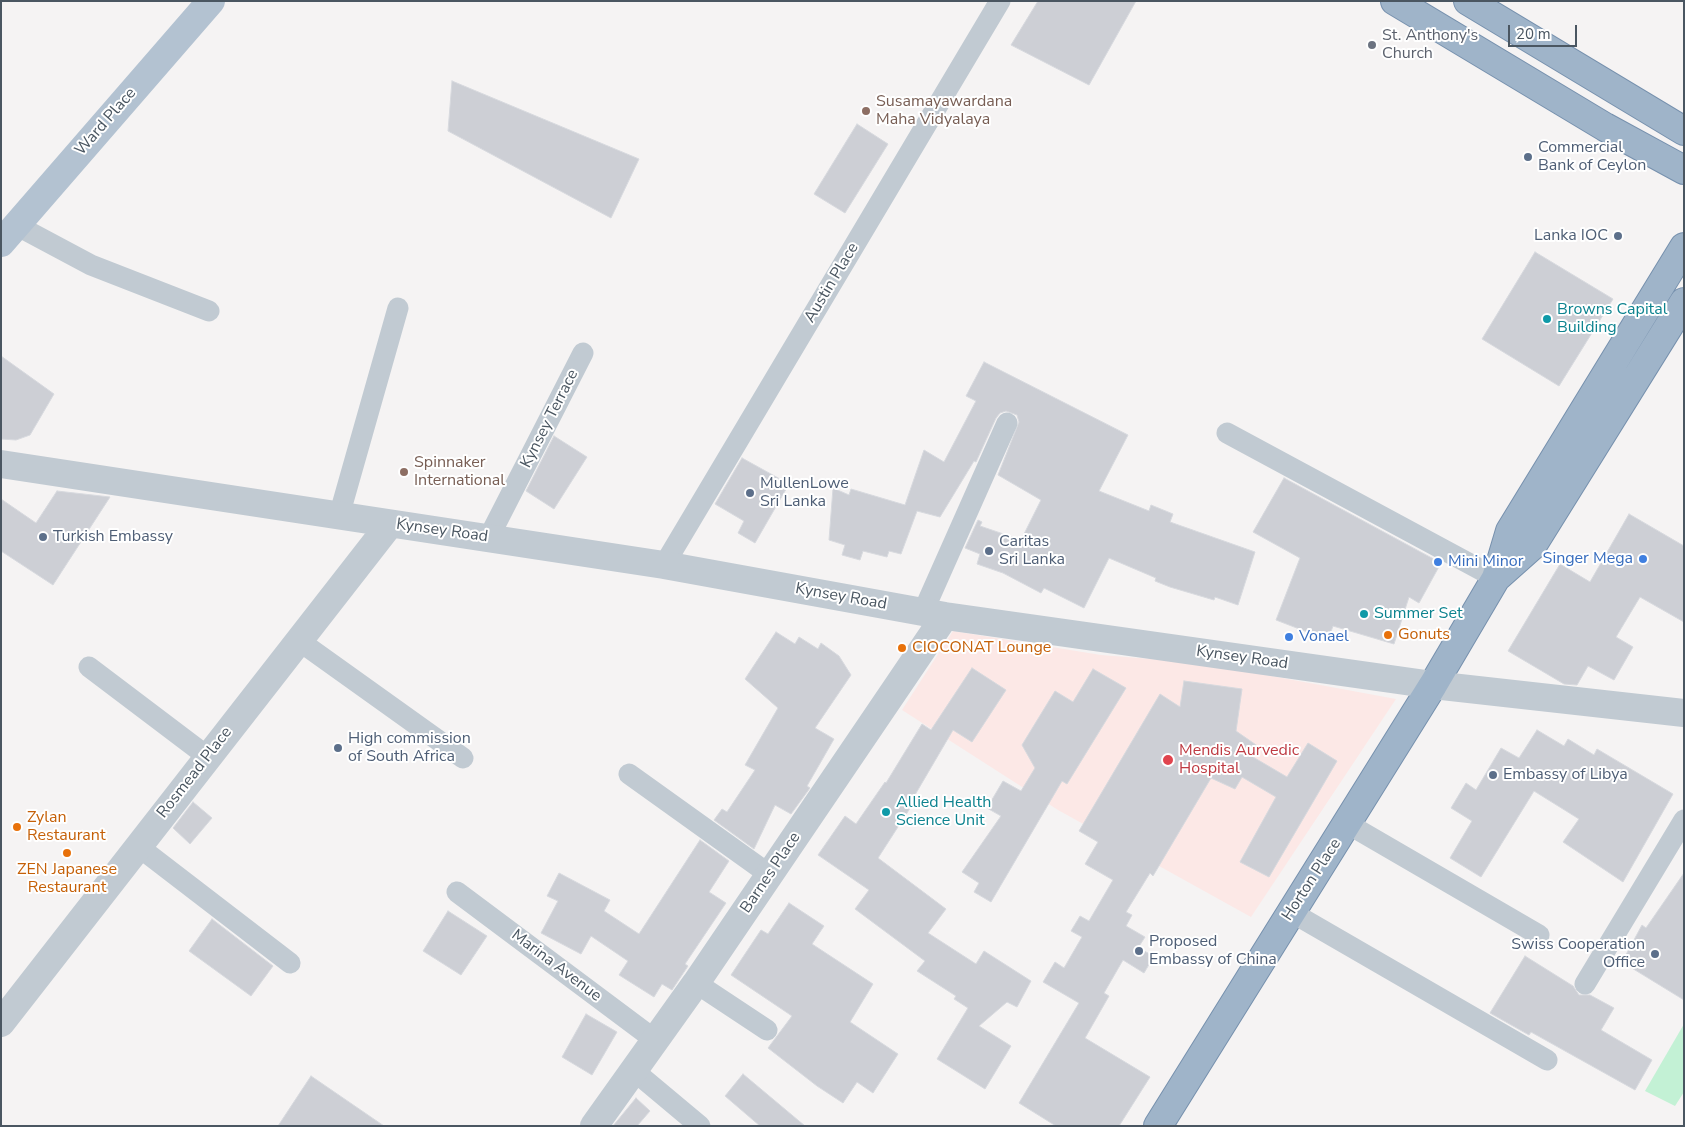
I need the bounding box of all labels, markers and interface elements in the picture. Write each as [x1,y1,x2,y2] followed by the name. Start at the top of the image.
[1510,15,1579,47] scale bar
[1516,24,1551,44] text: 20 m
[1382,26,1478,64] place label: St. Anthony's Church
[1366,39,1378,51] marker: St. Anthony's Church
[71,84,141,160] street label: Ward Place
[876,92,1012,130] place label: Susamayawardana Maha Vidyalaya
[860,105,872,117] marker: Susamayawardana Maha Vidyalaya
[1538,138,1646,176] place label: Commercial Bank of Ceylon
[1522,151,1534,163] marker: Commercial Bank of Ceylon
[1534,226,1608,246] place label: Lanka IOC
[1612,230,1624,242] marker: Lanka IOC
[801,240,863,326] street label: Austin Place
[1557,300,1667,338] place label: Browns Capital Building
[1541,313,1553,325] marker: Browns Capital Building
[517,367,583,471] street label: Kynsey Terrace
[414,453,505,491] place label: Spinnaker International
[398,466,410,478] marker: Spinnaker International
[760,474,849,512] place label: MullenLowe Sri Lanka
[744,487,756,499] marker: MullenLowe Sri Lanka
[395,515,489,547] street label: Kynsey Road
[53,527,173,547] place label: Turkish Embassy
[37,531,49,543] marker: Turkish Embassy
[999,532,1065,570] place label: Caritas Sri Lanka
[983,545,995,557] marker: Caritas Sri Lanka
[1543,549,1633,569] place label: Singer Mega
[1448,552,1523,572] place label: Mini Minor
[1637,553,1649,565] marker: Singer Mega
[1432,556,1444,568] marker: Mini Minor
[794,580,888,614] street label: Kynsey Road
[1374,604,1463,624] place label: Summer Set
[1358,608,1370,620] marker: Summer Set
[1398,625,1450,645] place label: Gonuts
[1299,627,1349,647] place label: Vonael
[1382,629,1394,641] marker: Gonuts
[1283,631,1295,643] marker: Vonael
[912,638,1051,658] place label: CIOCONAT Lounge
[896,642,908,654] marker: CIOCONAT Lounge
[1195,642,1289,674] street label: Kynsey Road
[153,724,237,822] street label: Rosmead Place
[348,729,471,767] place label: High commission of South Africa
[1179,741,1299,779] place label: Mendis Aurvedic Hospital
[332,742,344,754] marker: High commission of South Africa
[1161,753,1175,767] marker: Mendis Aurvedic Hospital
[1503,765,1628,785] place label: Embassy of Libya
[1487,769,1499,781] marker: Embassy of Libya
[896,793,991,831] place label: Allied Health Science Unit
[880,806,892,818] marker: Allied Health Science Unit
[27,808,106,846] place label: Zylan Restaurant
[11,821,23,833] marker: Zylan Restaurant
[737,829,805,917] street label: Barnes Place
[1278,835,1346,925] street label: Horton Place
[61,847,73,859] marker: ZEN Japanese Restaurant
[17,860,117,898] place label: ZEN Japanese Restaurant
[507,926,605,1006] street label: Marina Avenue
[1149,932,1277,970] place label: Proposed Embassy of China
[1511,935,1645,973] place label: Swiss Cooperation Office
[1133,945,1145,957] marker: Proposed Embassy of China
[1649,948,1661,960] marker: Swiss Cooperation Office

